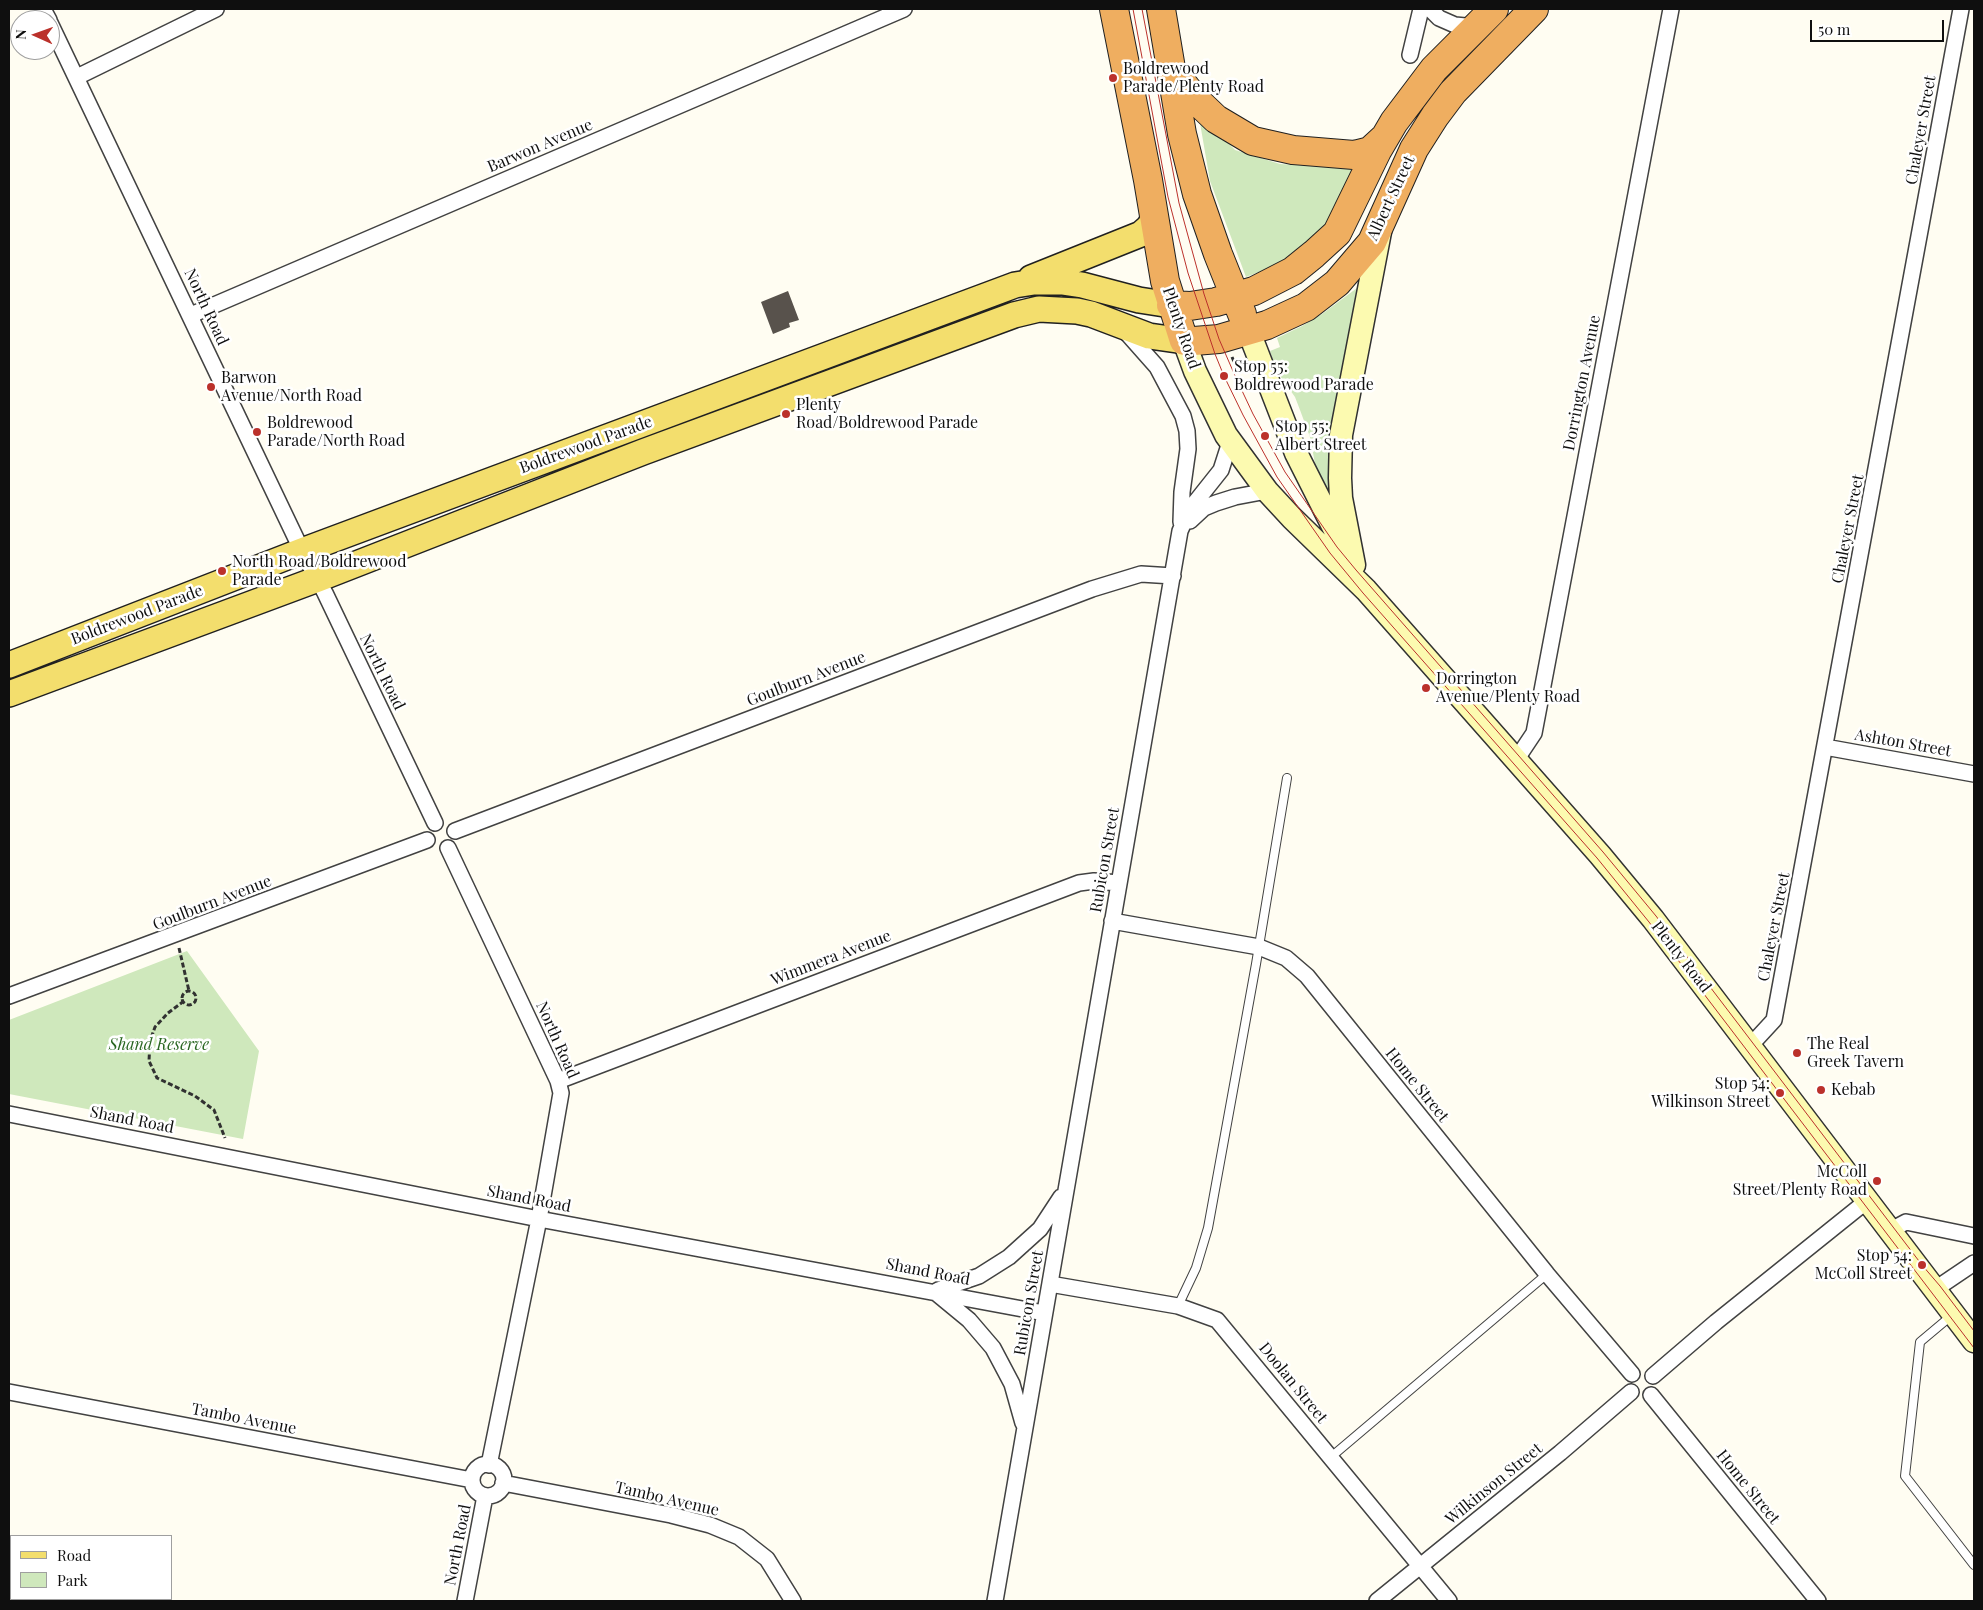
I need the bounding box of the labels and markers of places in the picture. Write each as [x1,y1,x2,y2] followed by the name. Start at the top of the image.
[1123,59,1264,97] place label: Boldrewood Parade/Plenty Road
[1107,72,1119,84] marker: Boldrewood Parade/Plenty Road
[1234,357,1374,395] place label: Stop 55: Boldrewood Parade
[221,368,362,406] place label: Barwon Avenue/North Road
[1218,370,1230,382] marker: Stop 55: Boldrewood Parade
[205,381,217,393] marker: Barwon Avenue/North Road
[796,395,978,433] place label: Plenty Road/Boldrewood Parade
[780,408,792,420] marker: Plenty Road/Boldrewood Parade
[267,413,405,451] place label: Boldrewood Parade/North Road
[1275,417,1366,455] place label: Stop 55: Albert Street
[251,426,263,438] marker: Boldrewood Parade/North Road
[1259,430,1271,442] marker: Stop 55: Albert Street
[232,552,406,590] place label: North Road/Boldrewood Parade
[216,565,228,577] marker: North Road/Boldrewood Parade
[1436,669,1580,707] place label: Dorrington Avenue/Plenty Road
[1420,682,1432,694] marker: Dorrington Avenue/Plenty Road
[1807,1034,1904,1072] place label: The Real Greek Tavern
[1791,1047,1803,1059] marker: The Real Greek Tavern
[1651,1074,1770,1112] place label: Stop 54: Wilkinson Street
[1831,1080,1876,1100] place label: Kebab
[1815,1084,1827,1096] marker: Kebab
[1774,1087,1786,1099] marker: Stop 54: Wilkinson Street
[1733,1162,1867,1200] place label: McColl Street/Plenty Road
[1871,1175,1883,1187] marker: McColl Street/Plenty Road
[1815,1246,1912,1284] place label: Stop 54: McColl Street
[1916,1259,1928,1271] marker: Stop 54: McColl Street

